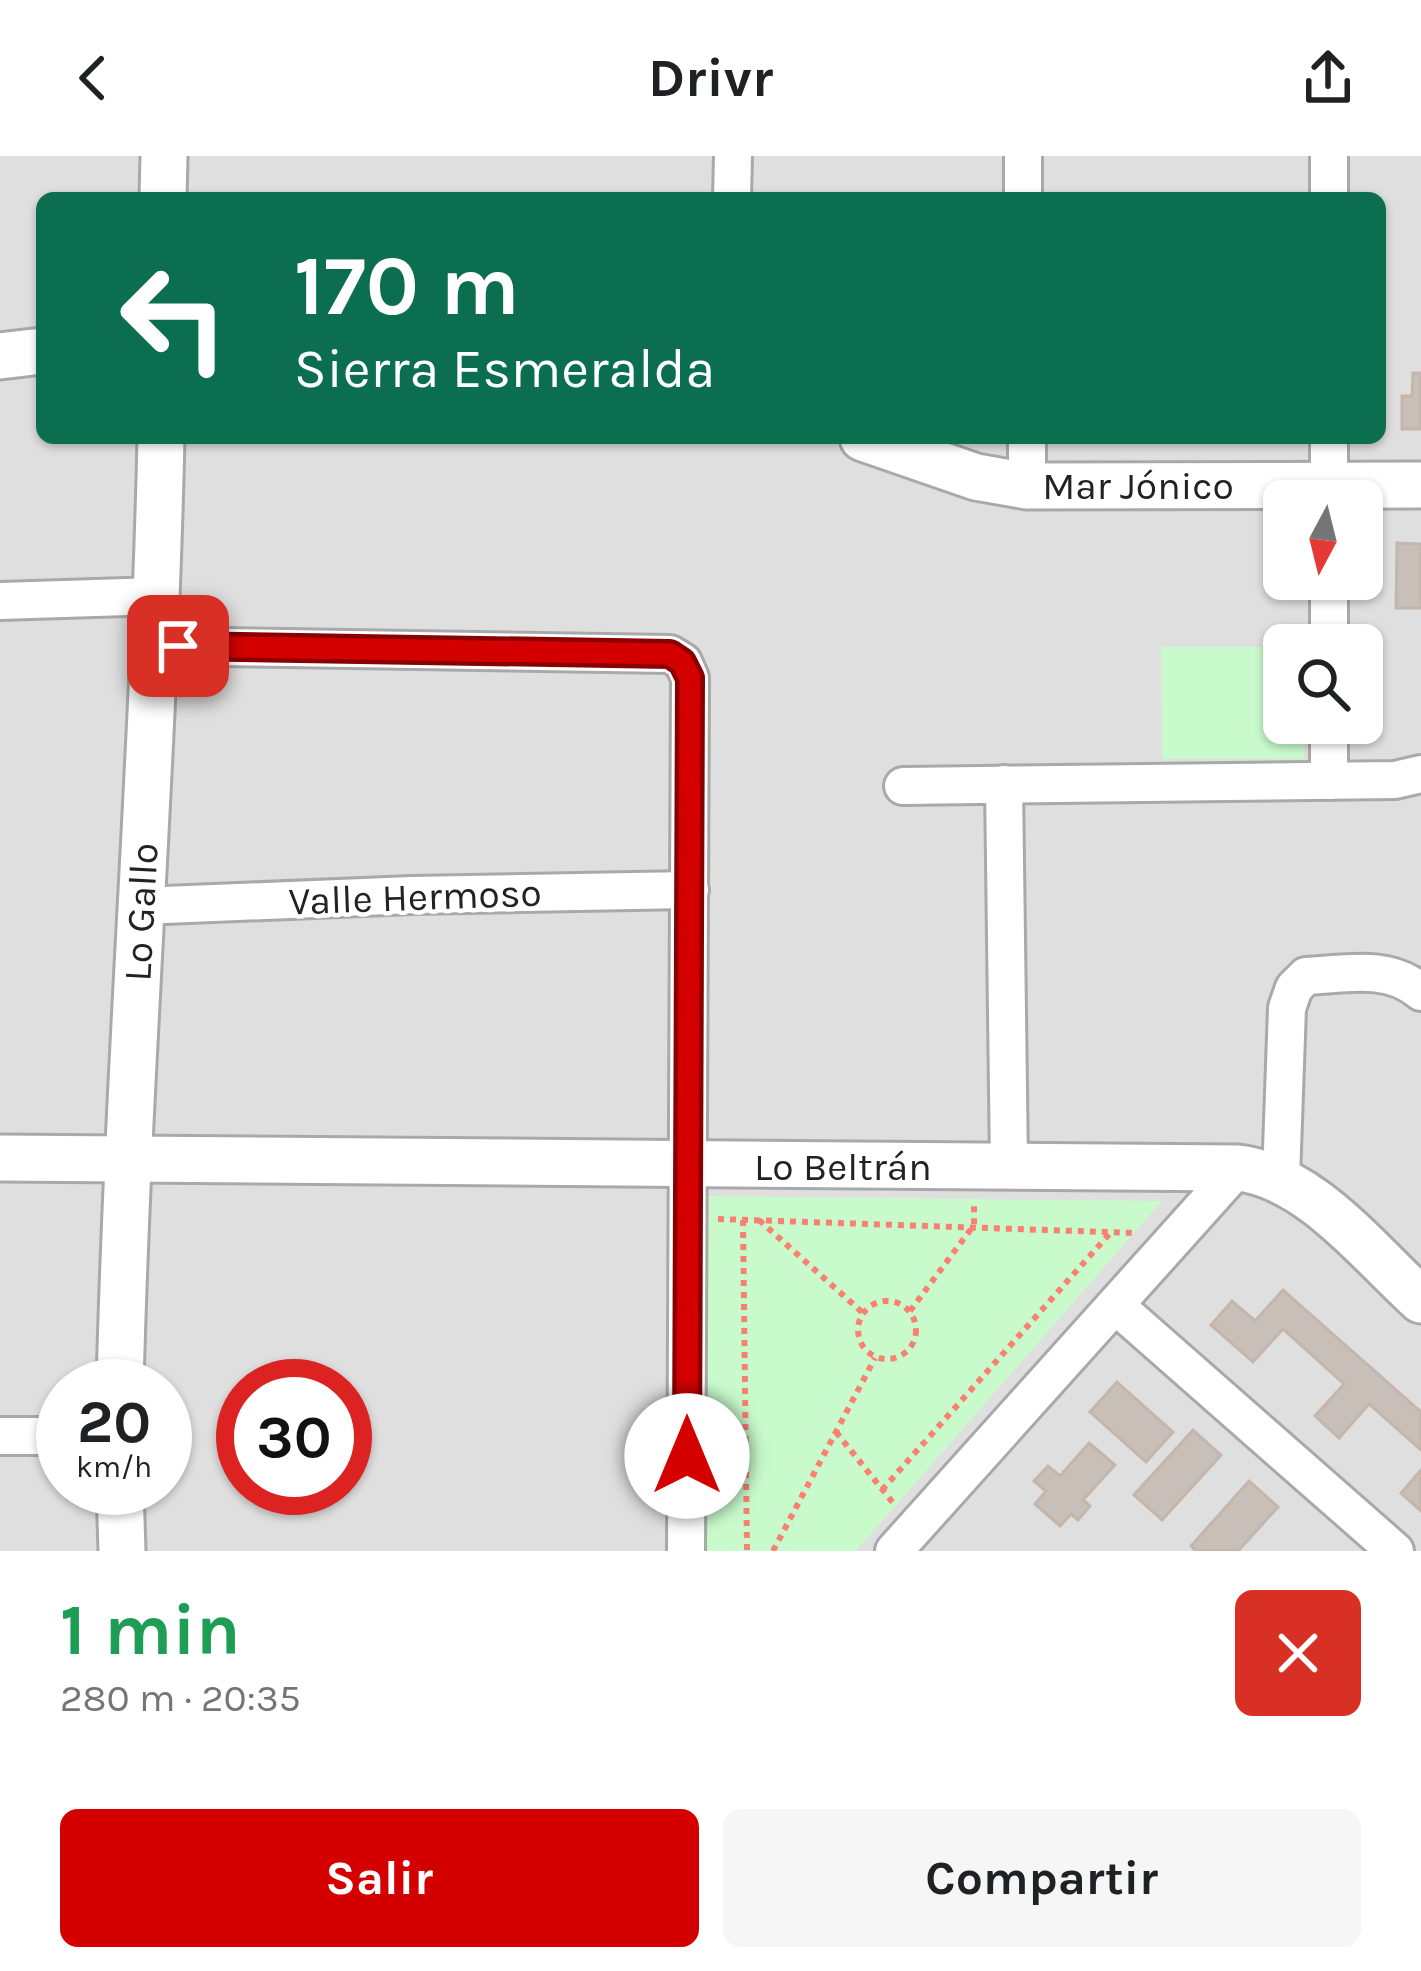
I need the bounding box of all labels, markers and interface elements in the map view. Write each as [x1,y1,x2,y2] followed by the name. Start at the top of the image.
[60,45,126,111] icon: back
[1295,45,1361,111] icon: share
[648,46,773,110] text: Drivr
[294,237,520,335] text: 170 m
[96,240,252,396] icon: left
[294,337,715,401] text: Sierra Esmeralda
[1042,463,1234,509] street label: Mar Jónico
[1263,480,1383,600] north arrow
[1263,480,1383,744] map controls
[127,595,229,697] pin
[145,613,211,679] icon: arrive
[1263,624,1383,744] button: search
[114,842,168,982] street label: Lo Gallo
[288,870,542,924] street label: Valle Hermoso
[754,1144,932,1190] street label: Lo Beltrán
[216,1359,372,1515] speed limit sign: 30
[77,1387,151,1457] text: 20
[624,1393,750,1519] position arrow
[76,1449,152,1485] text: km/h
[60,1588,241,1672] text: 1 min
[1235,1590,1361,1716] button: close
[60,1675,301,1721] text: 280 m · 20:35
[60,1809,699,1947] button: Salir
[723,1809,1361,1947] button: Compartir

